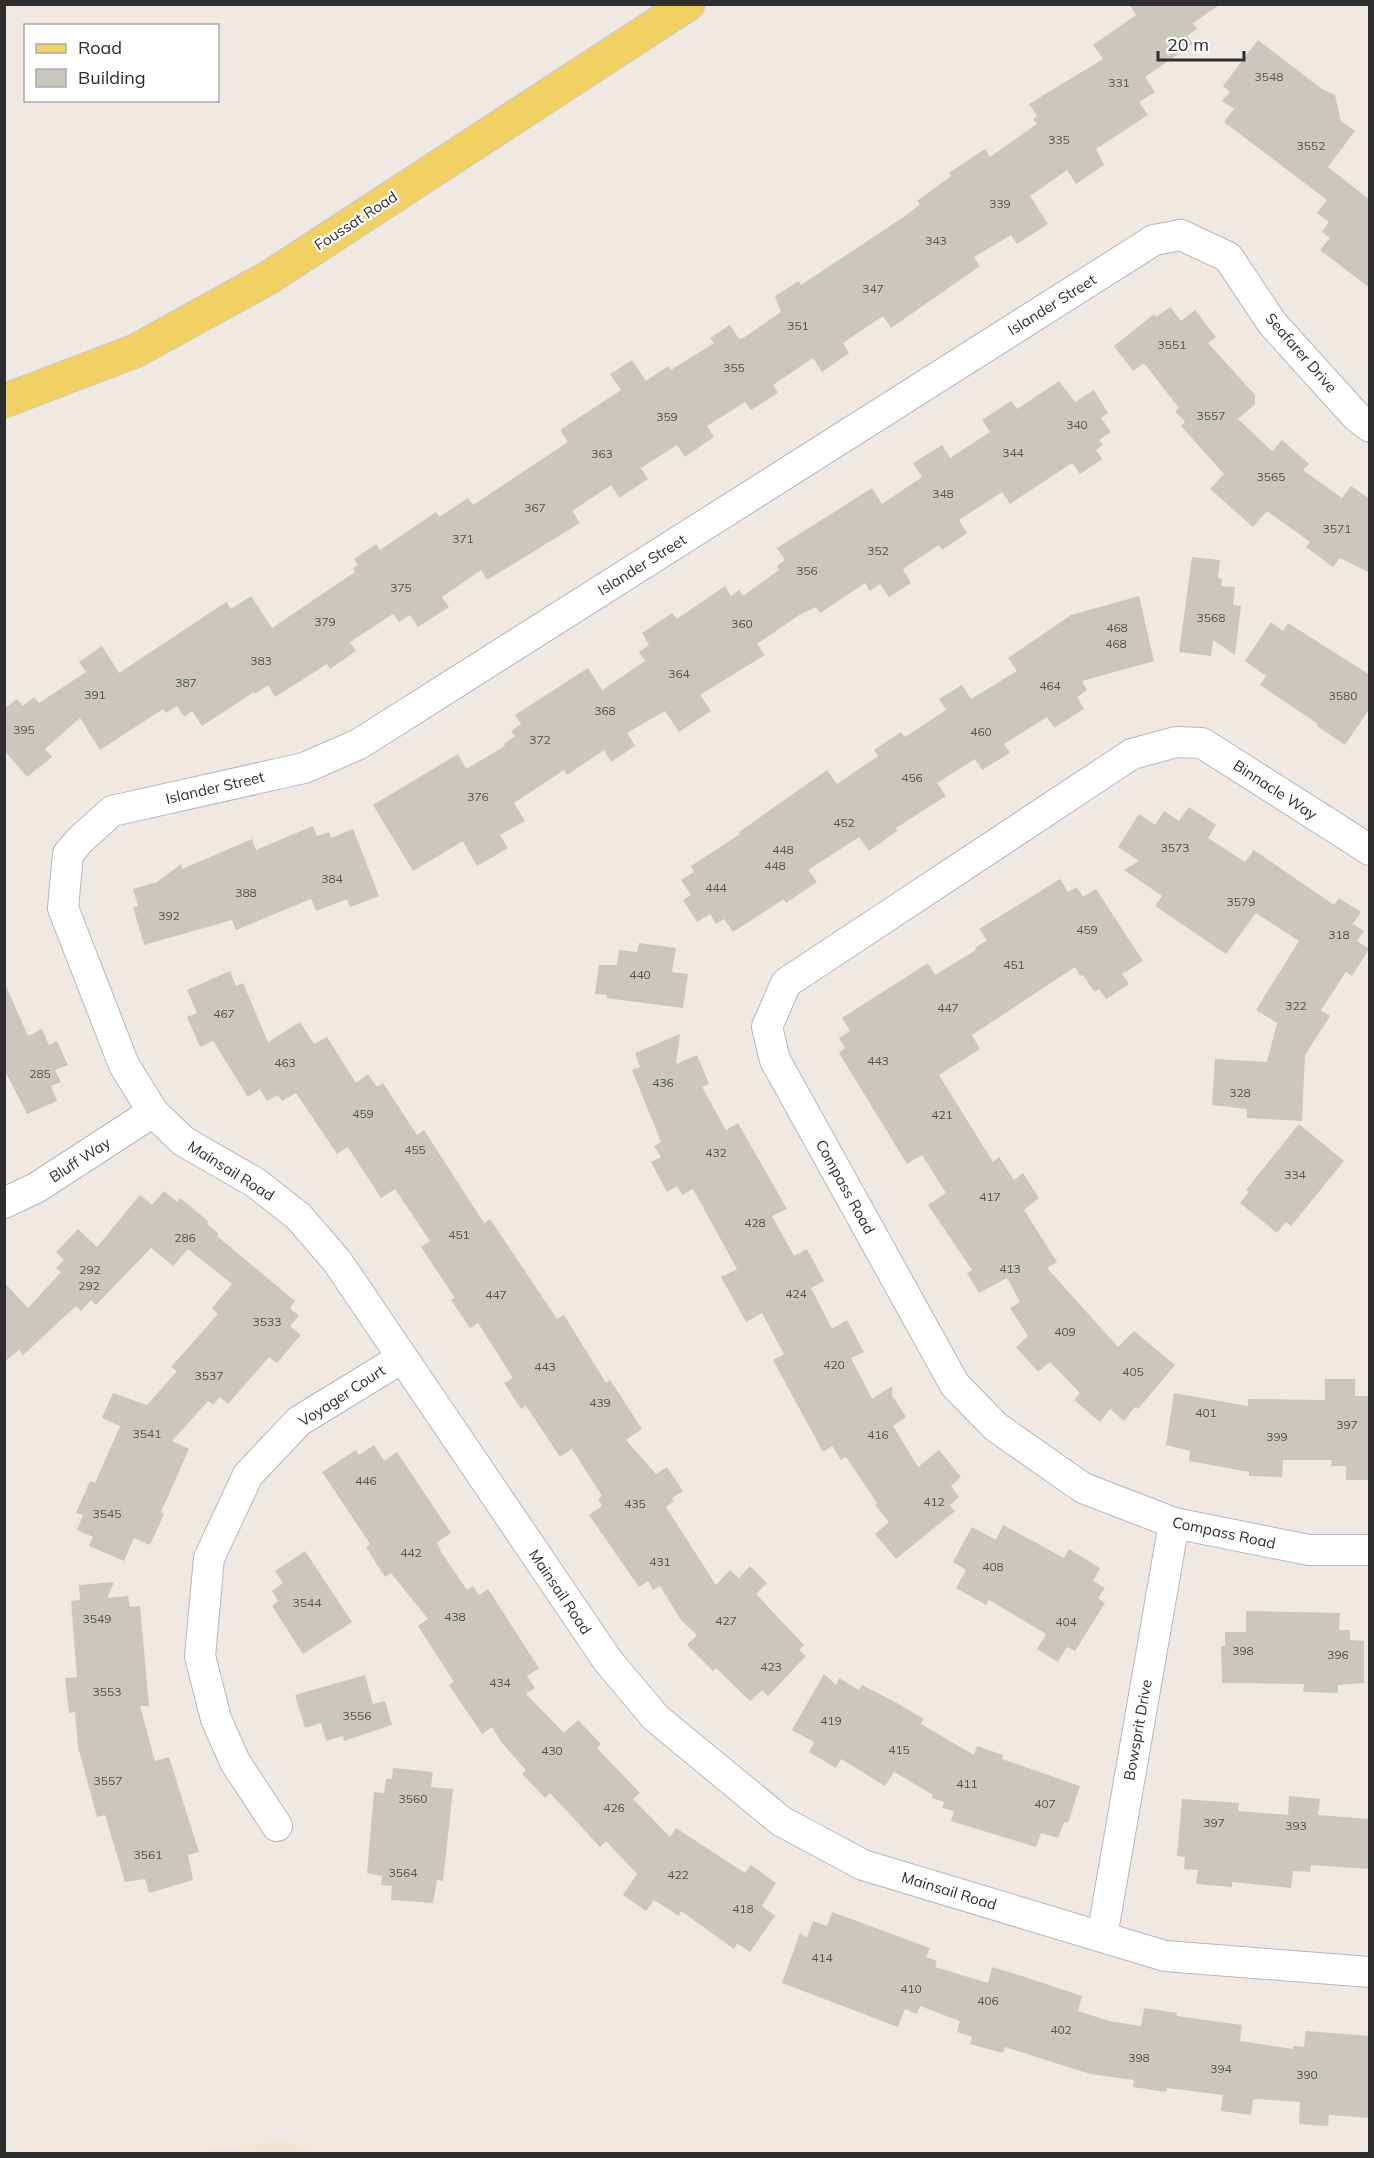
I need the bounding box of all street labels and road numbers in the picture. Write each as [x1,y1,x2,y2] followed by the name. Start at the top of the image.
[311,187,401,254] street label: Foussat Road
[1004,270,1099,339] street label: Islander Street
[1262,309,1341,396] street label: Seafarer Drive
[594,530,689,599] street label: Islander Street
[1230,755,1321,824] street label: Binnacle Way
[164,767,266,808] street label: Islander Street
[46,1133,114,1186] street label: Bluff Way
[184,1136,278,1205] street label: Mainsail Road
[812,1136,879,1237] street label: Compass Road
[295,1361,389,1431] street label: Voyager Court
[1171,1512,1277,1553] street label: Compass Road
[525,1546,596,1638] street label: Mainsail Road
[1119,1678,1156,1782] street label: Bowsprit Drive
[899,1867,999,1914] street label: Mainsail Road

